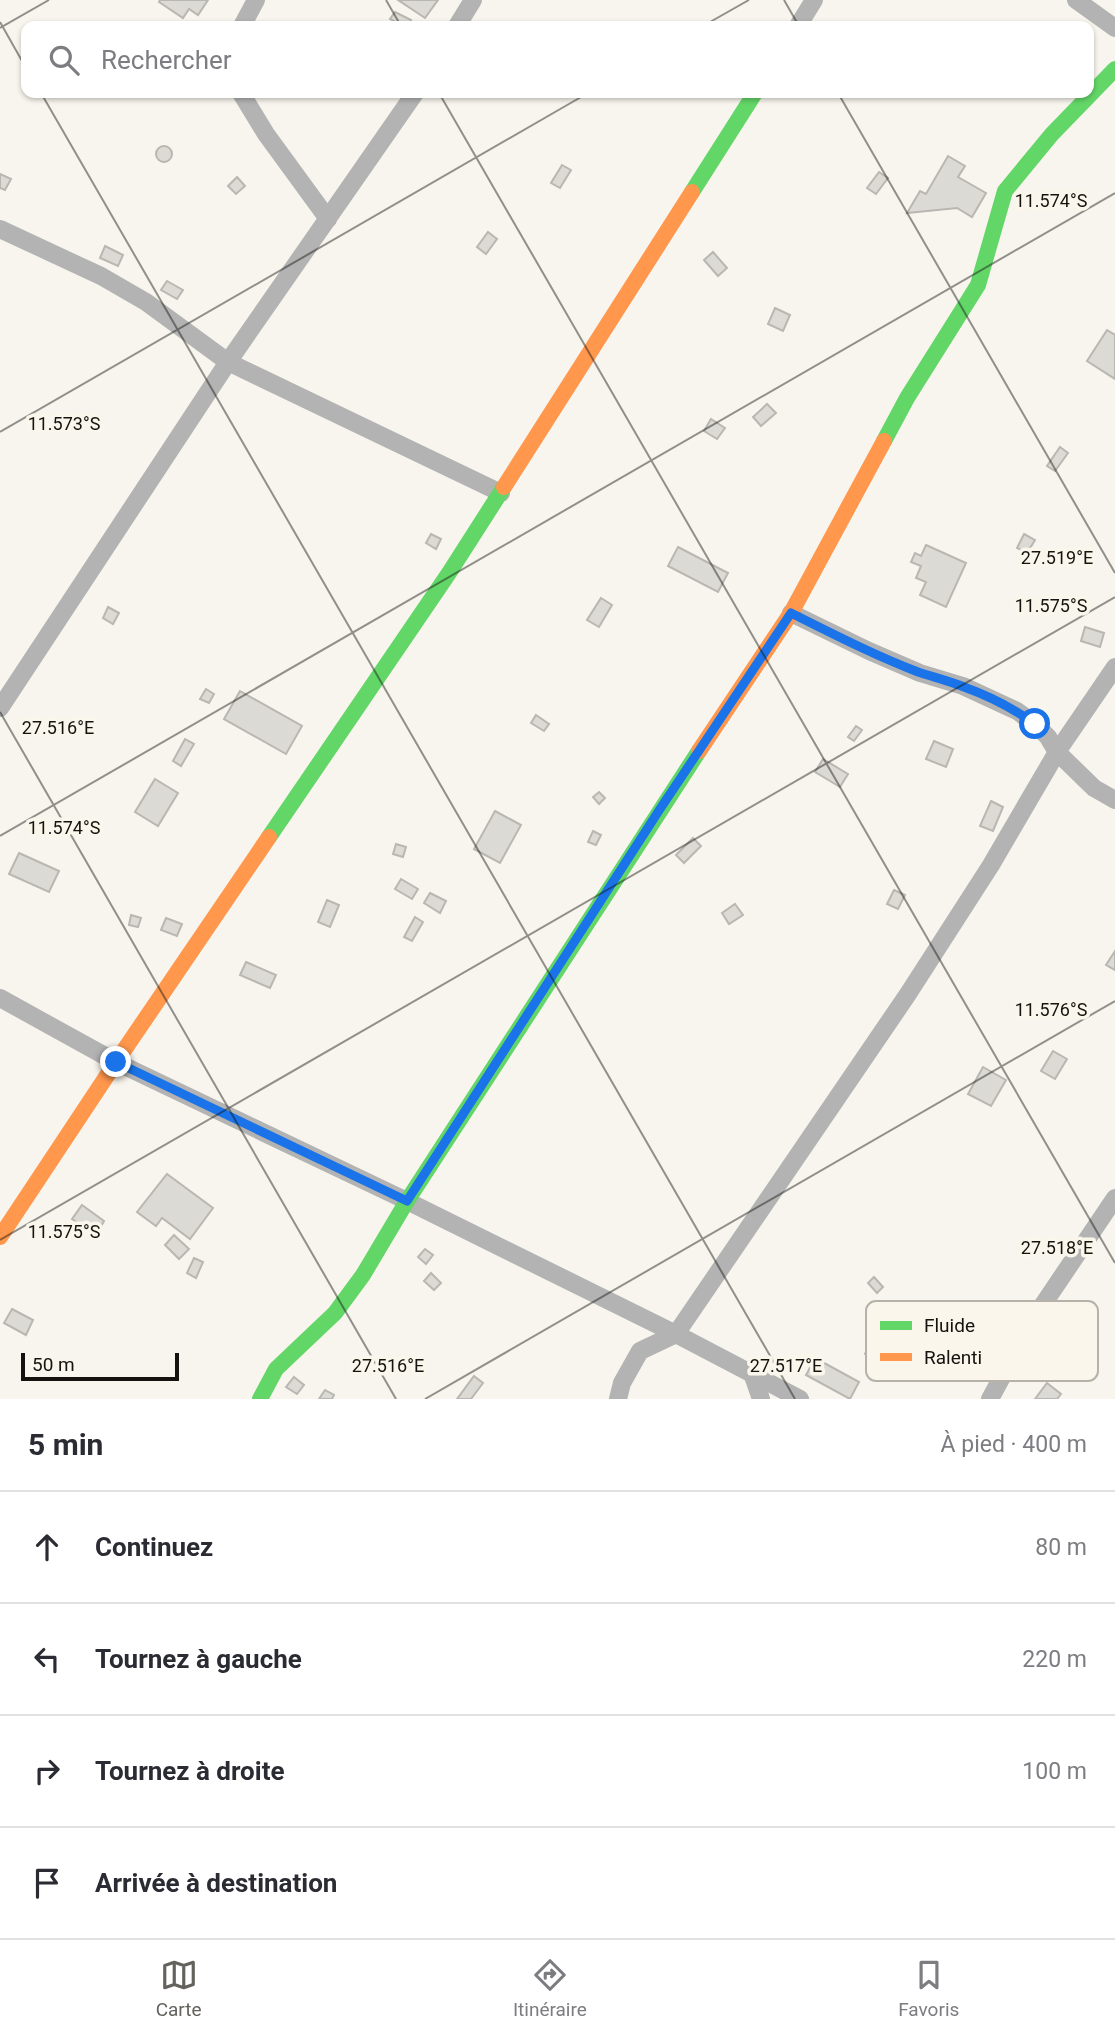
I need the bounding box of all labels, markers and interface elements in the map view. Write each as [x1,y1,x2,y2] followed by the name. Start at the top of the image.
[21,21,1094,98] search box
[45,41,83,79] icon: search
[101,45,232,75] text: Rechercher
[1015,190,1088,211] text: 11.574°S
[28,413,101,434] text: 11.573°S
[1021,547,1093,568] text: 27.519°E
[1015,595,1088,616] text: 11.575°S
[1019,708,1050,739] route start
[22,717,94,738] text: 27.516°E
[28,817,101,838] text: 11.574°S
[1015,999,1088,1020] text: 11.576°S
[100,1046,131,1077] route end
[28,1221,101,1242] text: 11.575°S
[1021,1237,1093,1258] text: 27.518°E
[866,1301,1098,1381] legend
[924,1314,975,1337] text: Fluide
[924,1346,982,1369] text: Ralenti
[21,1350,178,1382] scale bar
[32,1353,75,1376] text: 50 m
[352,1355,424,1376] text: 27.516°E
[750,1355,822,1376] text: 27.517°E
[28,1427,103,1462] text: 5 min
[941,1431,1087,1458] text: À pied · 400 m
[28,1528,66,1566] icon: ahead
[95,1532,213,1562] text: Continuez
[1035,1534,1087,1561] text: 80 m
[28,1640,66,1678] icon: left
[95,1644,302,1674] text: Tournez à gauche
[1022,1646,1087,1673] text: 220 m
[28,1752,66,1790] icon: right
[95,1756,285,1786] text: Tournez à droite
[1022,1758,1087,1785] text: 100 m
[28,1864,66,1902] icon: arrive
[95,1868,337,1898] text: Arrivée à destination
[156,1956,202,2021] tab: Carte
[513,1956,587,2021] tab: Itinéraire
[898,1956,959,2021] tab: Favoris

